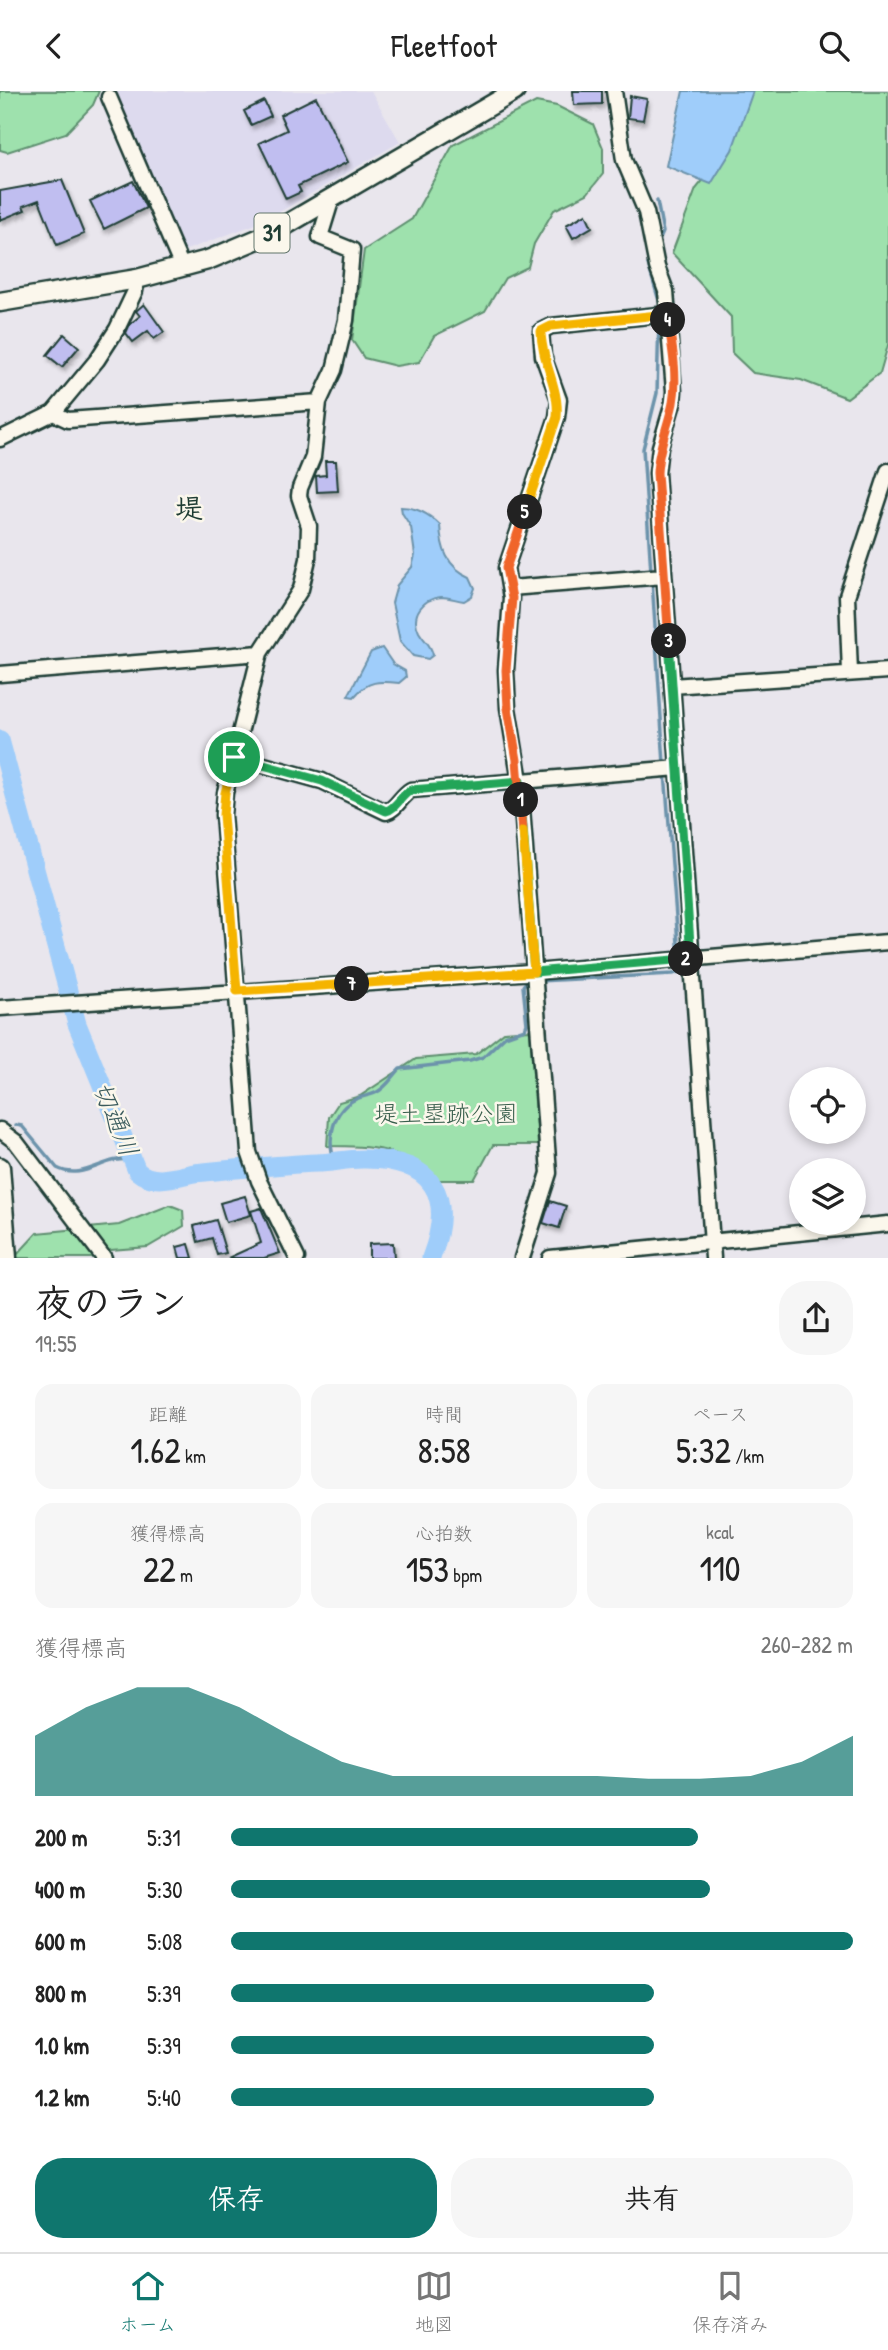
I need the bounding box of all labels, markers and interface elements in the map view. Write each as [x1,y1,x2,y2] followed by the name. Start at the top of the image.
[391,24,497,67] text: Fleetfoot
[35,27,73,65] icon: back
[815,27,853,65] icon: search
[254,213,290,253] road number: 31
[650,303,686,337] pin: 4
[664,306,671,332] text: 4
[175,489,203,527] district label: 堤
[508,495,542,529] pin: 5
[520,498,529,524] text: 5
[652,623,686,659] pin: 3
[664,627,673,653] text: 3
[204,727,264,787] pin
[215,738,253,776] icon: arrive
[504,783,538,817] pin: 1
[517,786,524,812] text: 1
[668,941,704,977] pin: 2
[681,945,690,971] text: 2
[334,967,370,1001] pin: 7
[347,970,356,996] text: 7
[789,1067,866,1235] map controls
[789,1067,866,1144] button: locate
[86,1076,147,1162] water label: 切通川
[374,1097,518,1129] park label: 堤土塁跡公園
[789,1158,866,1235] button: layers
[35,1276,187,1328] text: 夜のラン
[779,1281,853,1355] button: share
[35,1328,77,1359] text: 19:55
[149,1401,187,1427] text: 距離
[425,1401,463,1427] text: 時間
[692,1401,748,1427] text: ペース
[130,1427,181,1474] text: 1.62
[417,1427,471,1474] text: 8:58
[676,1427,731,1474] text: 5:32
[181,1443,206,1469] text: km
[731,1443,764,1469] text: /km
[706,1519,734,1545] text: kcal
[130,1520,206,1546] text: 獲得標高
[415,1520,473,1546] text: 心拍数
[699,1545,741,1592] text: 110
[143,1546,176,1593] text: 22
[406,1546,449,1593] text: 153
[176,1562,193,1588] text: m
[449,1562,482,1588] text: bpm
[761,1629,853,1660] text: 260–282 m
[35,1632,127,1663] text: 獲得標高
[35,1822,87,1853] text: 200 m
[147,1822,181,1853] text: 5:31
[35,1874,85,1905] text: 400 m
[147,1874,183,1905] text: 5:30
[35,1926,86,1957] text: 600 m
[147,1926,182,1957] text: 5:08
[35,1978,87,2009] text: 800 m
[147,1978,181,2009] text: 5:39
[35,2030,89,2061] text: 1.0 km
[147,2030,181,2061] text: 5:39
[35,2082,90,2113] text: 1.2 km
[147,2082,181,2113] text: 5:40
[35,2158,437,2238] button: 保存
[451,2158,853,2238] button: 共有
[120,2267,176,2337] tab: ホーム
[415,2267,453,2337] tab: 地図
[692,2267,768,2337] tab: 保存済み

